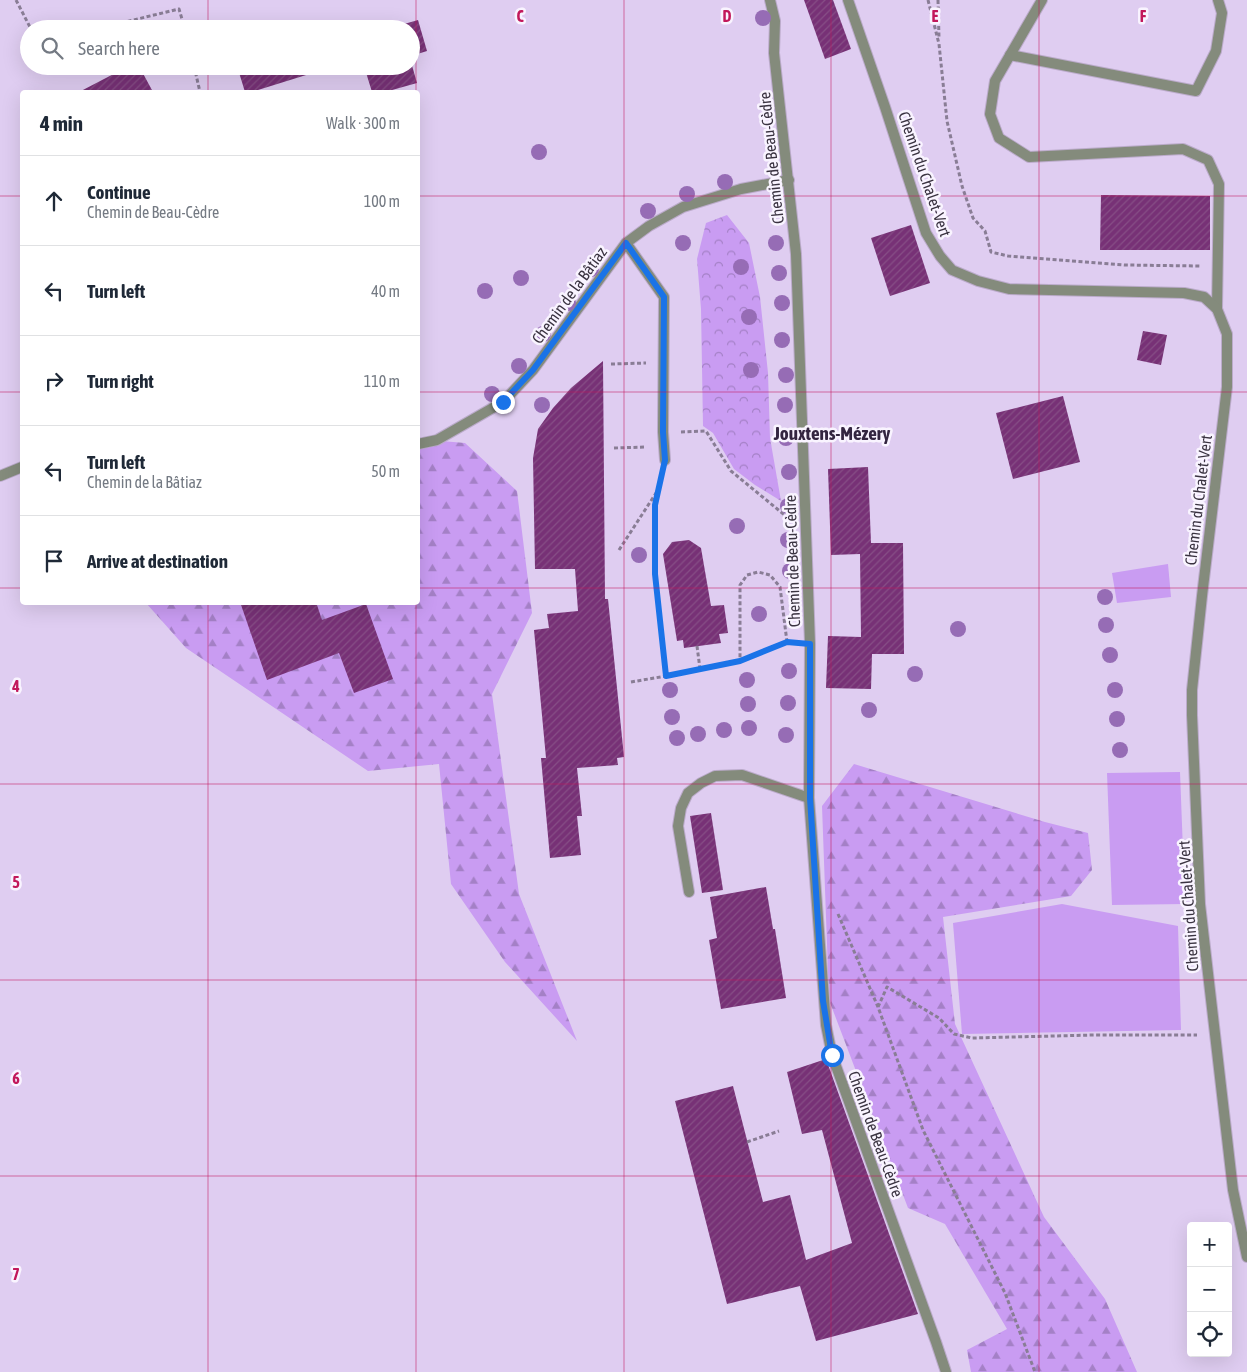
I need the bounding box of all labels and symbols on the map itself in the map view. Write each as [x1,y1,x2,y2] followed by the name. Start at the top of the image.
[516,7,524,25] text: C
[723,7,732,25] text: D
[932,7,939,25] text: E
[1140,7,1147,25] text: F
[755,91,787,225] street label: Chemin de Beau-Cèdre
[895,109,955,239] street label: Chemin du Chalet-Vert
[528,243,610,347] street label: Chemin de la Bâtiaz
[492,391,515,414] route end
[773,422,890,444] district label: Jouxtens-Mézery
[1181,433,1215,566] street label: Chemin du Chalet-Vert
[781,495,803,627] street label: Chemin de Beau-Cèdre
[11,677,20,695] text: 4
[1174,840,1202,972] street label: Chemin du Chalet-Vert
[12,873,20,891] text: 5
[821,1044,844,1067] route start
[12,1069,20,1087] text: 6
[845,1069,907,1199] street label: Chemin de Beau-Cèdre
[12,1265,20,1283] text: 7

